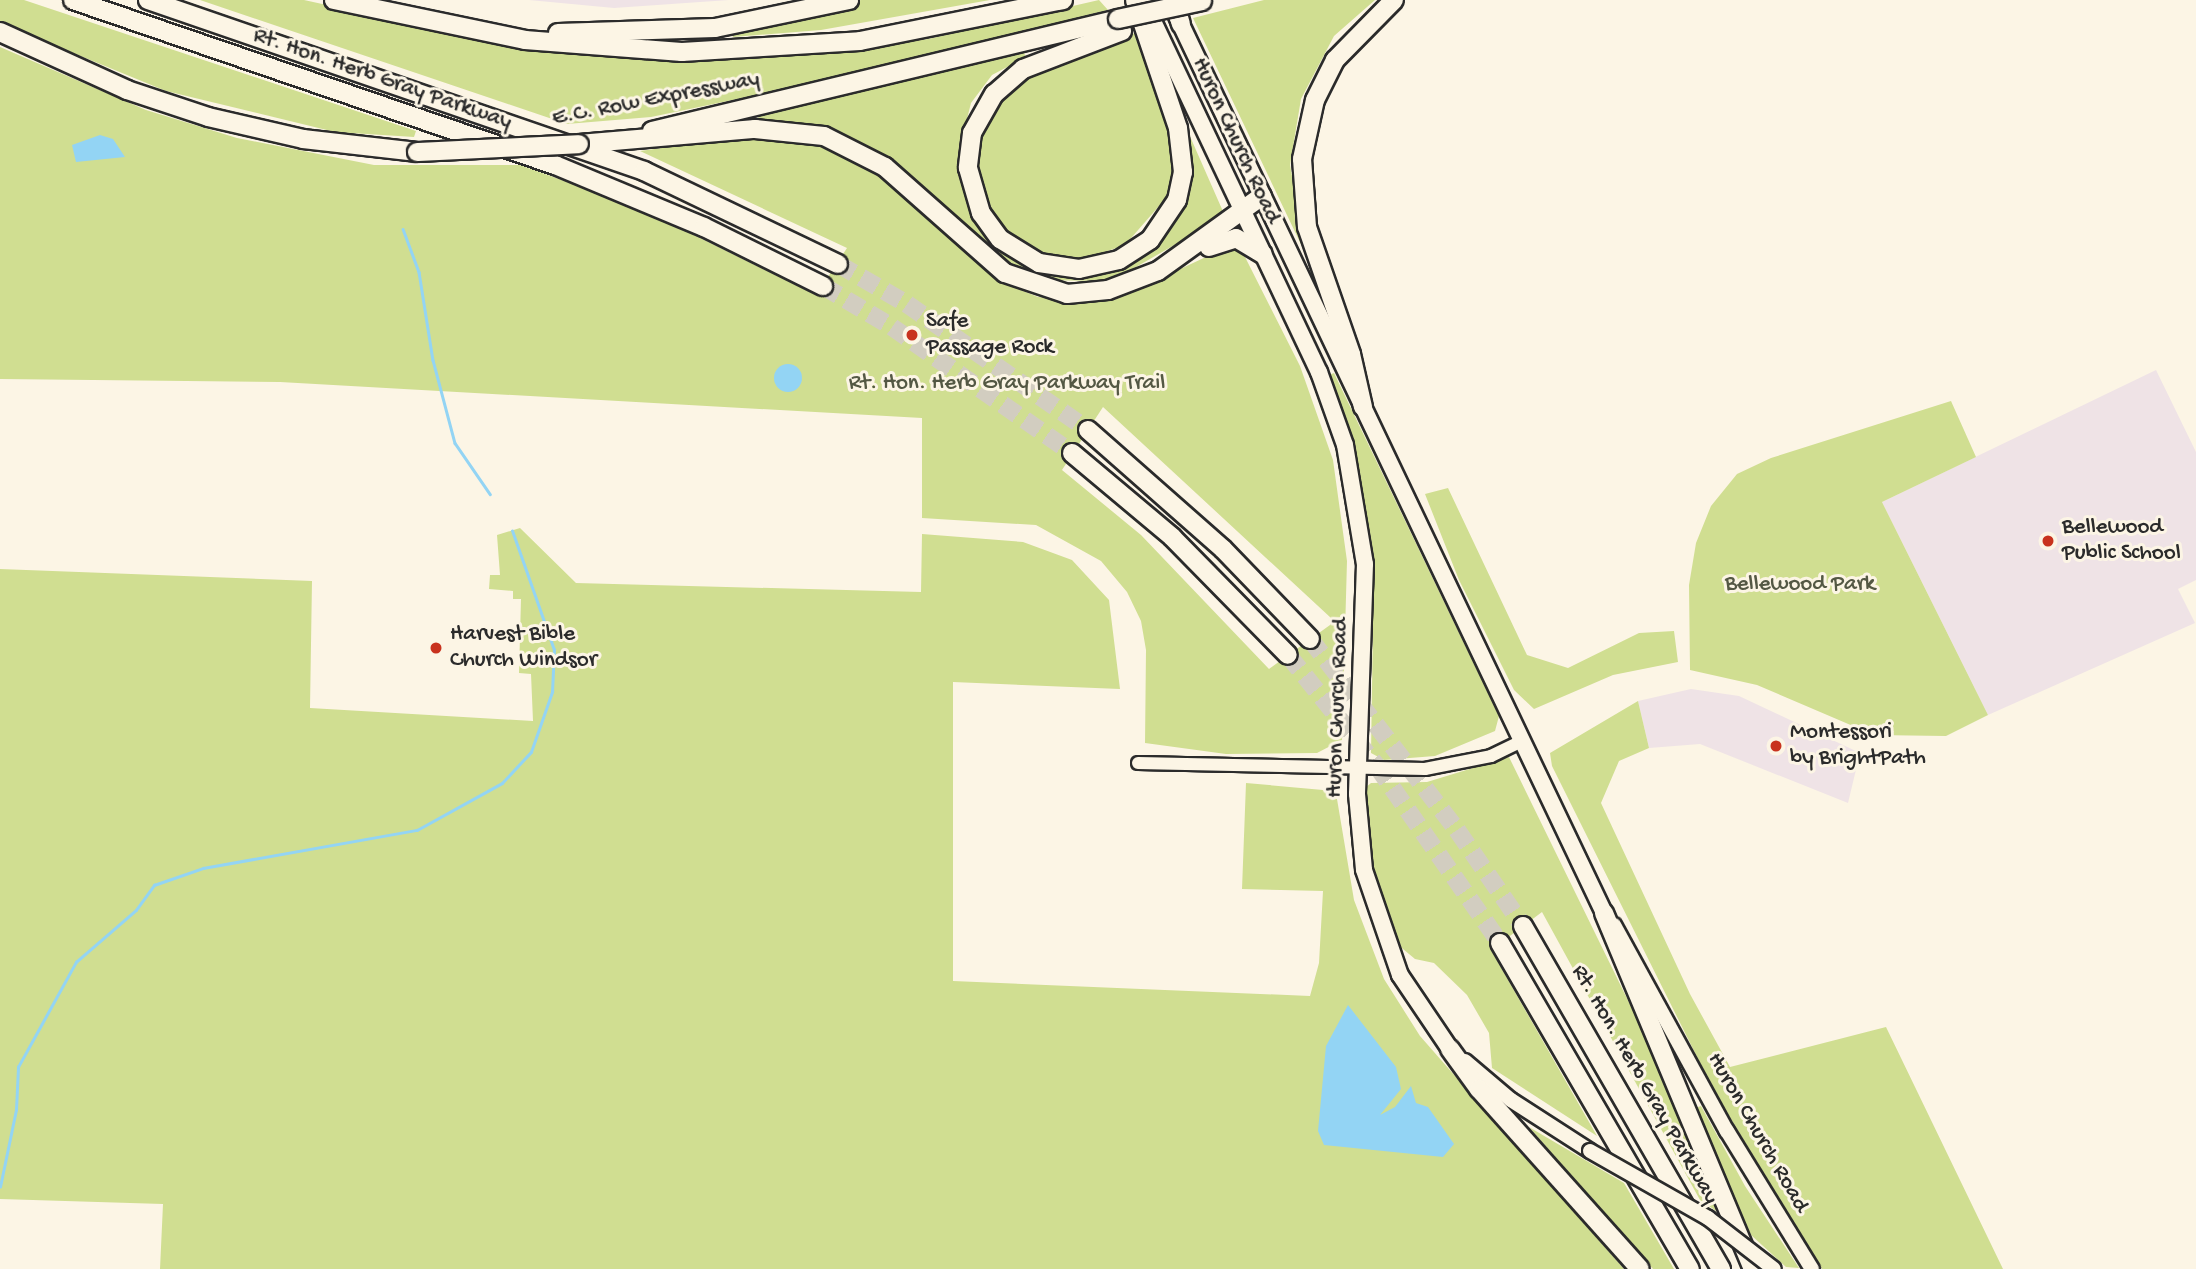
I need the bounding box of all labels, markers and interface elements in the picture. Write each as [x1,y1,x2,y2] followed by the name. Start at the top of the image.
[249,23,515,137] street label: Rt. Hon. Herb Gray Parkway
[1184,54,1286,228] street label: Huron Church Road
[550,66,762,134] street label: E.C. Row Expressway
[926,308,1054,362] place label: Safe Passage Rock
[904,327,920,343] marker: Safe Passage Rock
[849,370,1165,398] park label: Rt. Hon. Herb Gray Parkway Trail
[2062,514,2181,568] place label: Bellewood Public School
[2040,533,2056,549] marker: Bellewood Public School
[1725,571,1875,599] park label: Bellewood Park
[1322,618,1356,798] street label: Huron Church Road
[450,621,597,675] place label: Harvest Bible Church Windsor
[428,640,444,656] marker: Harvest Bible Church Windsor
[1790,719,1926,773] place label: Montessori by BrightPath
[1768,738,1784,754] marker: Montessori by BrightPath
[1564,961,1724,1209] street label: Rt. Hon. Herb Gray Parkway
[1700,1048,1814,1218] street label: Huron Church Road

